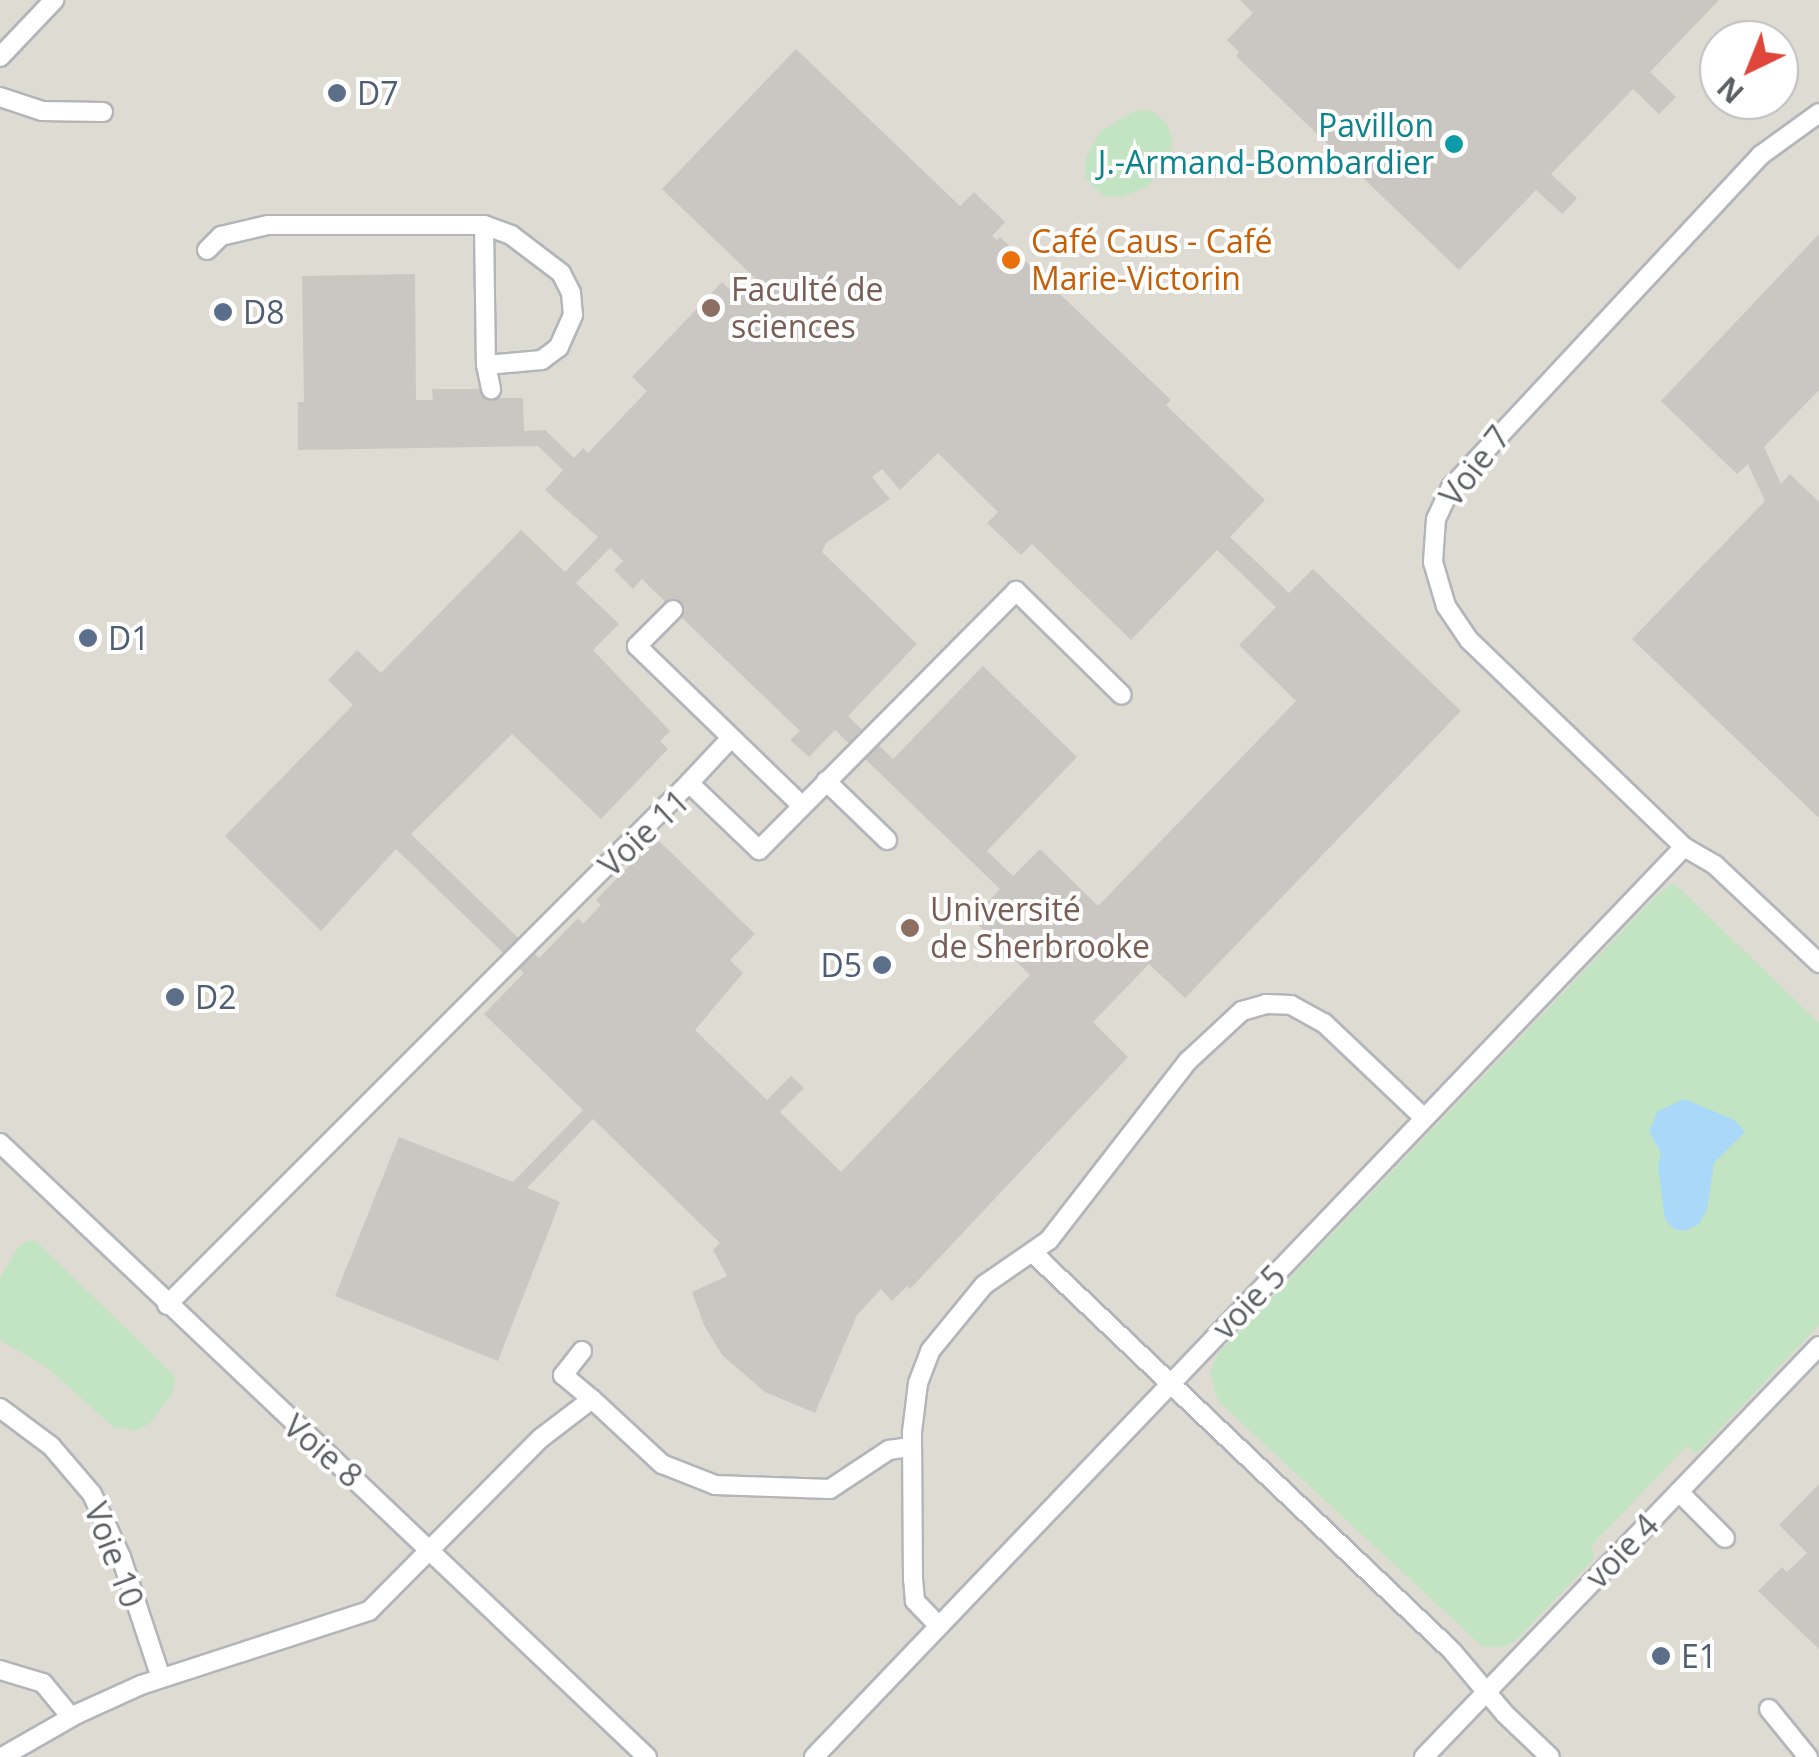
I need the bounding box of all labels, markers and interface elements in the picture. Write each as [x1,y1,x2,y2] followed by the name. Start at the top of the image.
[1699,20,1799,120] north arrow
[1709,69,1751,112] text: N
[357,74,399,112] place label: D7
[326,82,348,104] marker: D7
[1098,107,1434,182] place label: Pavillon J.-Armand-Bombardier
[1443,133,1465,155] marker: Pavillon J.-Armand-Bombardier
[1031,223,1272,298] place label: Café Caus - Café Marie-Victorin
[1000,249,1022,271] marker: Café Caus - Café Marie-Victorin
[731,271,884,346] place label: Faculté de sciences
[243,293,285,331] place label: D8
[700,297,722,319] marker: Faculté de sciences
[212,301,234,323] marker: D8
[1432,418,1518,514] street label: Voie 7
[108,619,150,657] place label: D1
[77,627,99,649] marker: D1
[591,782,697,884] street label: Voie 11
[930,891,1150,966] place label: Université de Sherbrooke
[899,917,921,939] marker: Université de Sherbrooke
[820,946,862,984] place label: D5
[871,954,893,976] marker: D5
[195,978,237,1016] place label: D2
[164,986,186,1008] marker: D2
[1205,1257,1293,1347] street label: voie 5
[276,1407,370,1495] street label: Voie 8
[76,1497,152,1613] street label: Voie 10
[1578,1506,1666,1596] street label: voie 4
[1681,1637,1717,1675] place label: E1
[1650,1645,1672,1667] marker: E1

